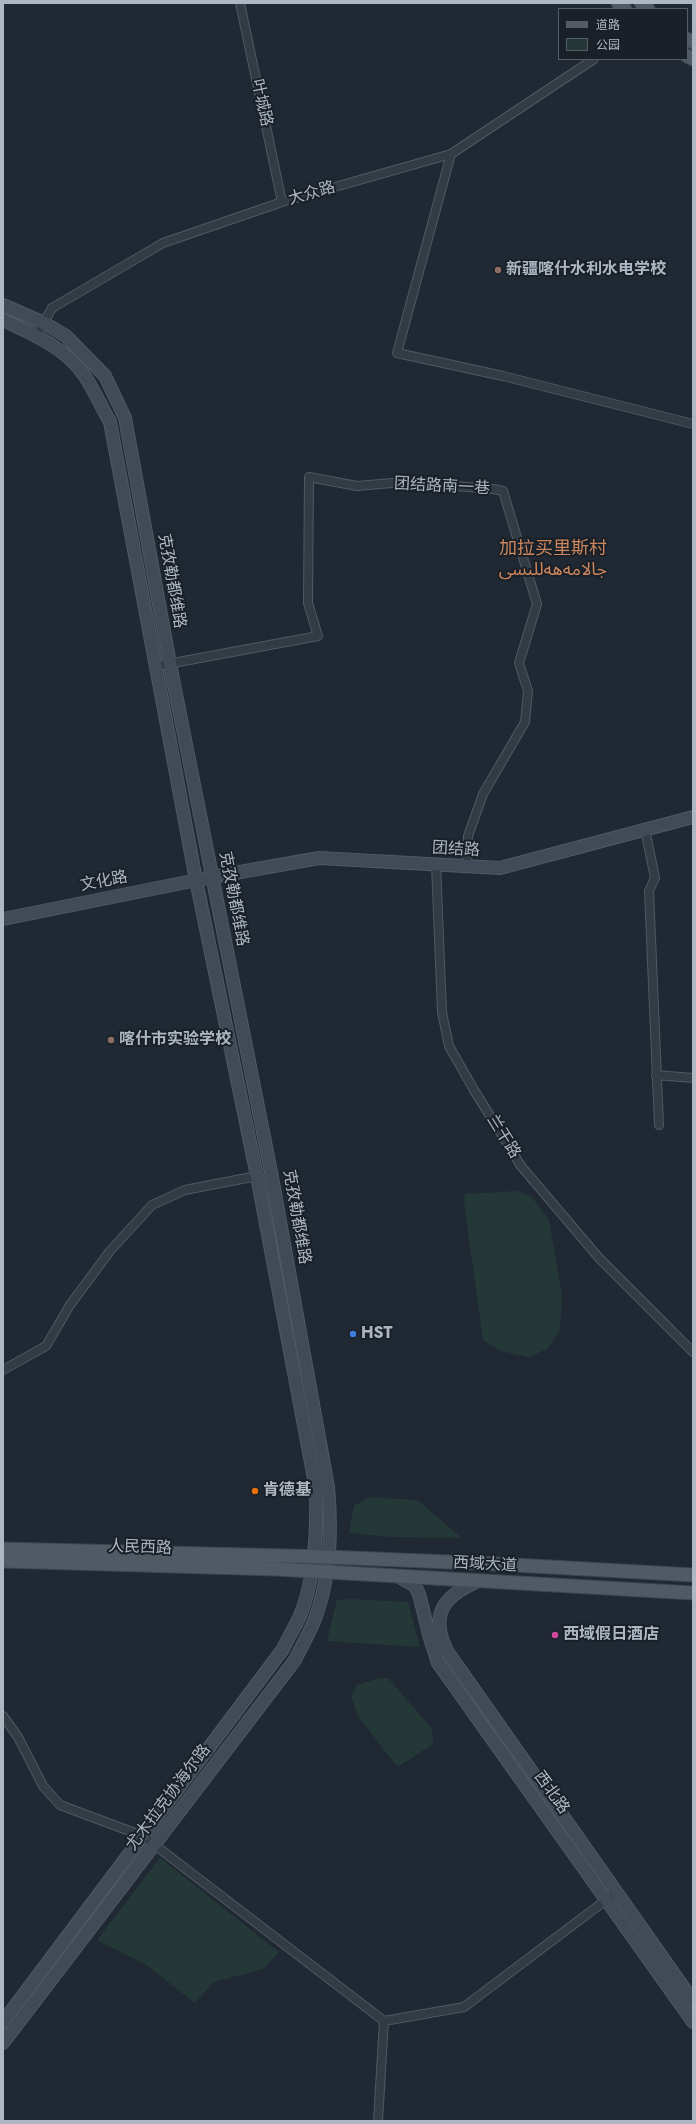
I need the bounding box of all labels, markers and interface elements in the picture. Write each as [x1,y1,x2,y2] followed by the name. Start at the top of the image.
[558,8,688,60] legend
[596,16,620,34] text: 道路
[596,36,620,54] text: 公园
[247,78,275,128] street label: 叶城路
[286,178,338,210] street label: 大众路
[506,260,666,280] place label: 新疆喀什水利水电学校
[493,265,503,275] marker: 新疆喀什水利水电学校
[394,475,490,499] street label: 团结路南一巷
[153,532,189,630] street label: 克孜勒都维路
[499,539,607,582] district label: 加拉买里斯村 جالامەھەللىسى
[432,839,480,861] street label: 团结路
[214,850,252,948] street label: 克孜勒都维路
[79,868,129,896] street label: 文化路
[119,1030,231,1050] place label: 喀什市实验学校
[106,1035,116,1045] marker: 喀什市实验学校
[482,1112,524,1162] street label: 兰干路
[278,1168,314,1266] street label: 克孜勒都维路
[361,1324,393,1344] place label: HST
[348,1329,358,1339] marker: HST
[263,1481,311,1501] place label: 肯德基
[250,1486,260,1496] marker: 肯德基
[108,1537,172,1559] street label: 人民西路
[453,1554,517,1576] street label: 西域大道
[563,1625,659,1645] place label: 西域假日酒店
[550,1630,560,1640] marker: 西域假日酒店
[123,1741,215,1855] street label: 尤木拉克协海尔路
[529,1768,573,1818] street label: 西北路

